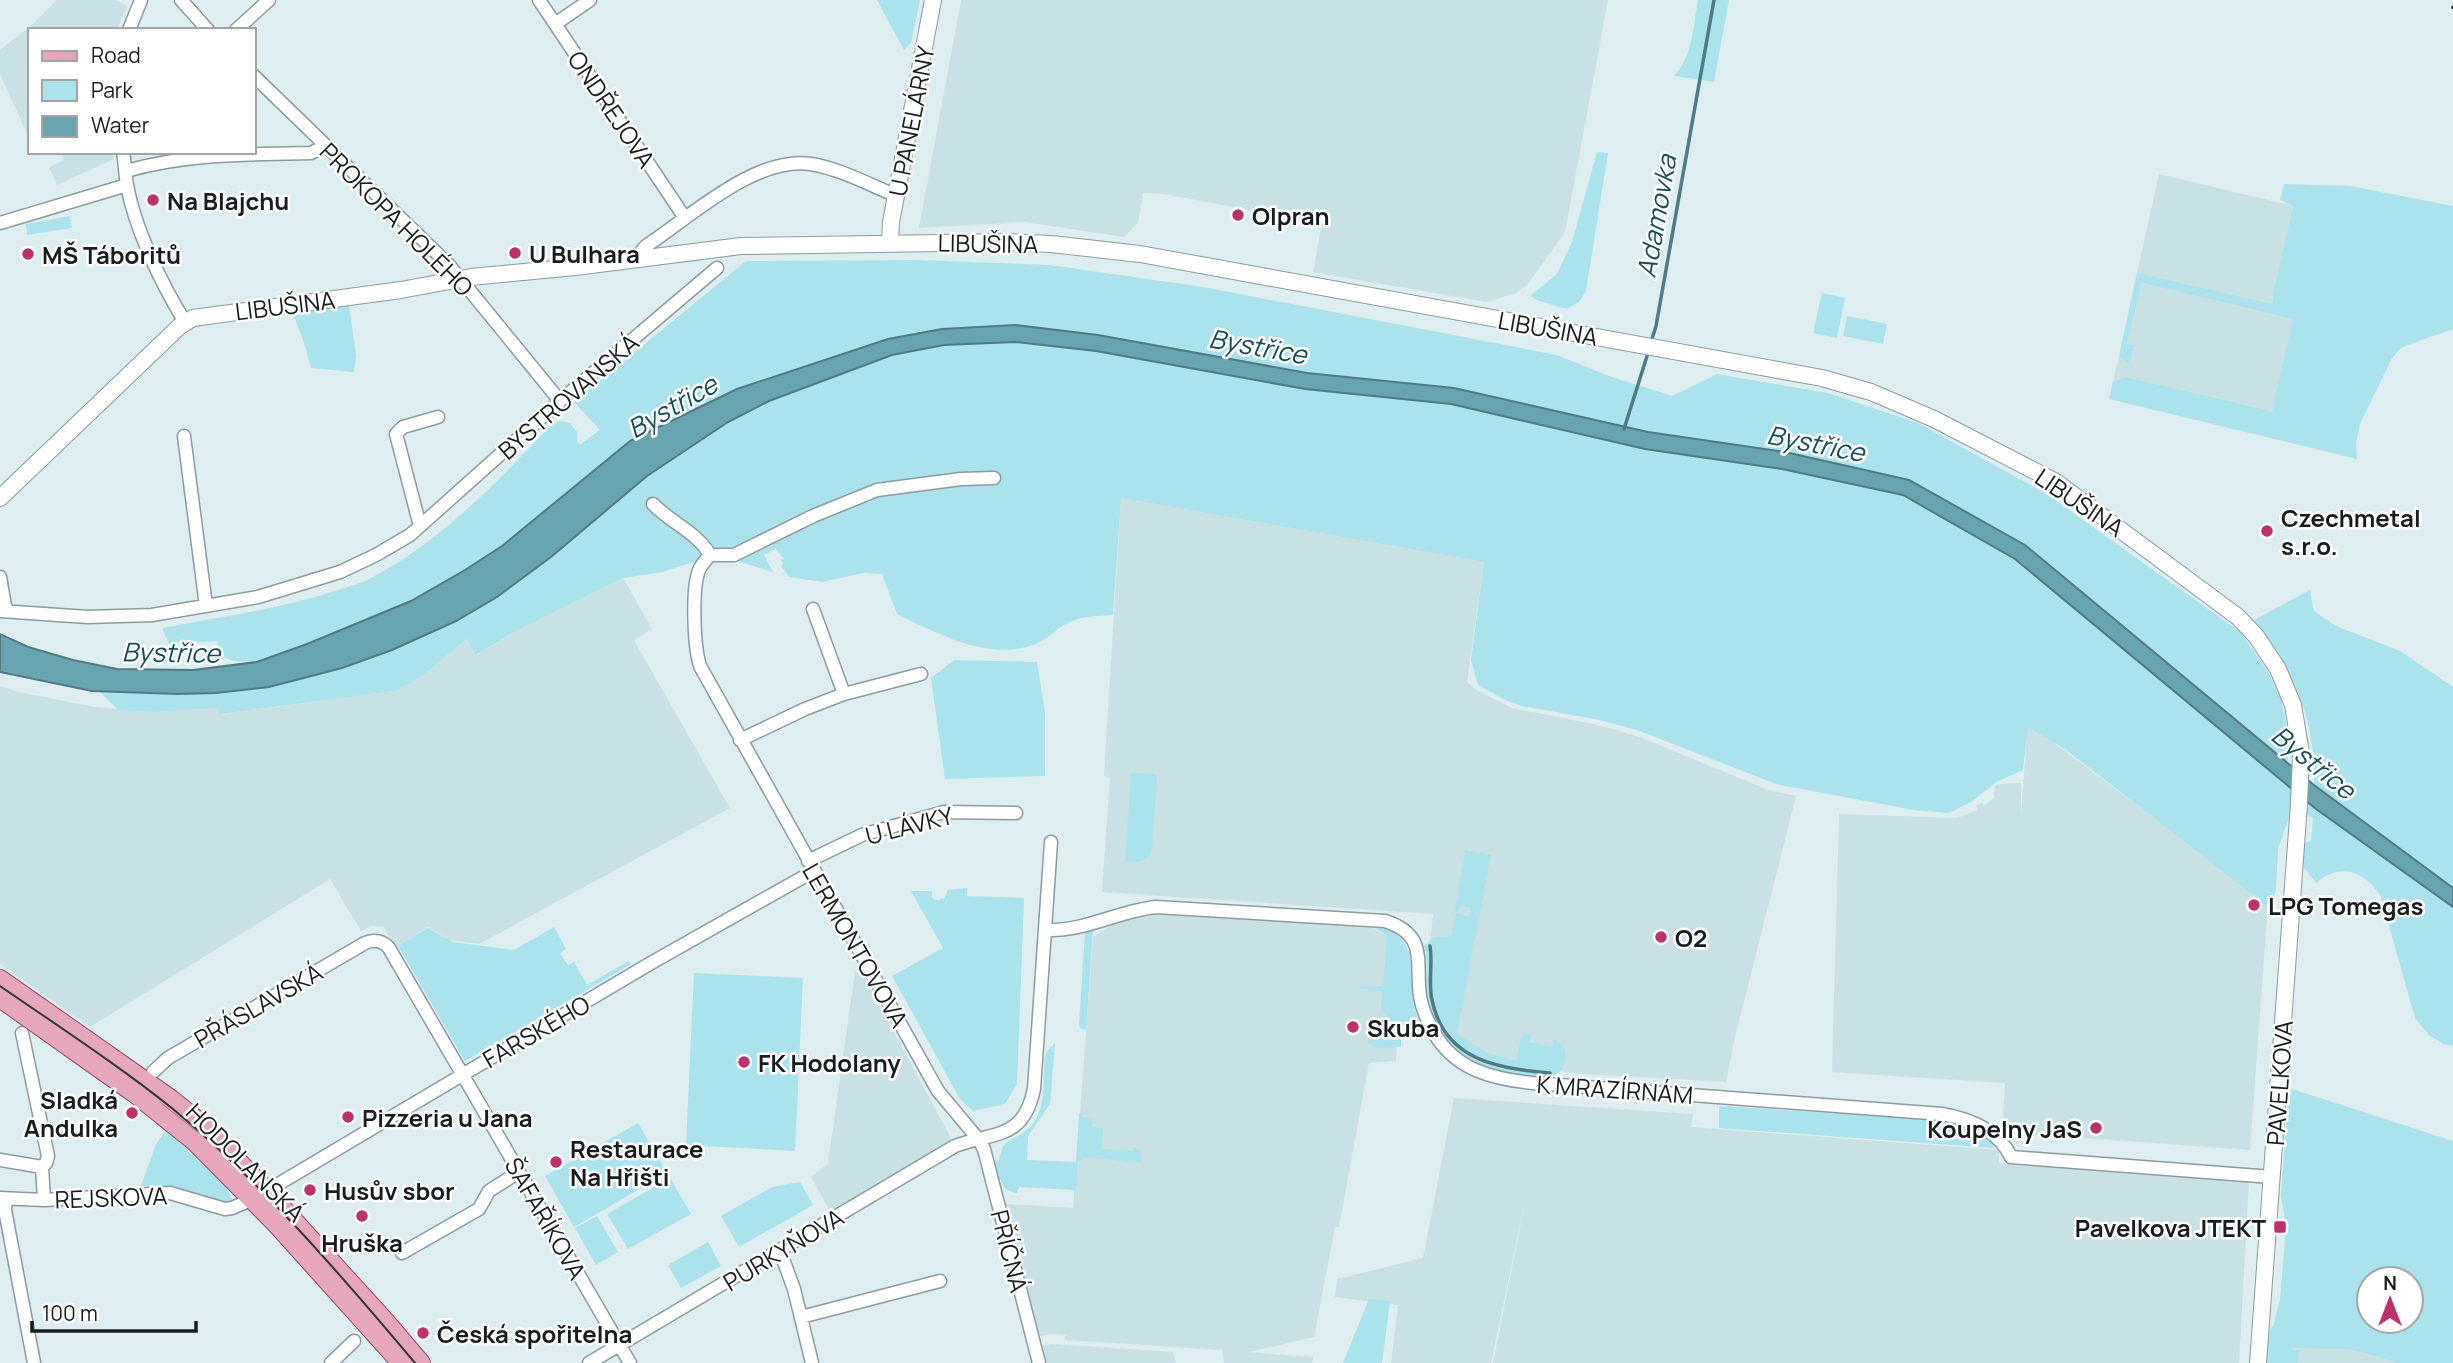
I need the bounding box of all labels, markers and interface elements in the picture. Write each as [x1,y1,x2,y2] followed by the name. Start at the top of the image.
[28,28,256,154] legend
[91,41,141,69] text: Road
[880,42,942,199] street label: U PANELÁRNY
[561,44,663,174] street label: ONDŘEJOVA
[91,76,133,104] text: Park
[91,111,150,139] text: Water
[313,135,481,303] street label: PROKOPA HOLÉHO
[1628,150,1685,280] water label: Adamovka
[167,184,289,217] place label: Na Blajchu
[145,192,161,208] marker: Na Blajchu
[1252,199,1330,232] place label: Olpran
[1230,207,1246,223] marker: Olpran
[937,226,1039,260] street label: LIBUŠINA
[529,237,640,270] place label: U Bulhara
[42,238,181,271] place label: MŠ Táboritů
[507,245,523,261] marker: U Bulhara
[20,246,36,262] marker: MŠ Táboritů
[233,282,337,328] street label: LIBUŠINA
[1496,303,1600,353] street label: LIBUŠINA
[1206,320,1311,373] water label: Bystřice
[491,326,645,466] street label: BYSTROVANSKÁ
[620,365,725,446] water label: Bystřice
[1764,416,1869,470] water label: Bystřice
[2029,460,2131,544] street label: LIBUŠINA
[2281,501,2421,562] place label: Czechmetal s.r.o.
[2259,523,2275,539] marker: Czechmetal s.r.o.
[122,633,222,671] water label: Bystřice
[2264,717,2365,808] water label: Bystřice
[862,798,957,852] street label: U LÁVKY
[796,857,916,1033] street label: LERMONTOVOVA
[2268,889,2423,922] place label: LPG Tomegas
[2246,897,2262,913] marker: LPG Tomegas
[1675,921,1707,954] place label: O2
[1653,929,1669,945] marker: O2
[188,955,328,1055] street label: PŘÁSLAVSKÁ
[476,987,596,1075] street label: FARSKÉHO
[1367,1011,1439,1044] place label: Skuba
[1345,1019,1361,1035] marker: Skuba
[2258,1019,2300,1147] street label: PAVELKOVA
[758,1046,901,1079] place label: FK Hodolany
[736,1054,752,1070] marker: FK Hodolany
[1536,1067,1694,1111] street label: K MRAZÍRNÁM
[24,1083,118,1144] place label: Sladká Andulka
[179,1095,313,1229] street label: HODOLANSKÁ
[362,1101,533,1134] place label: Pizzeria u Jana
[124,1105,140,1121] marker: Sladká Andulka
[340,1109,356,1125] marker: Pizzeria u Jana
[1927,1112,2082,1145] place label: Koupelny JaS
[2088,1120,2104,1136] marker: Koupelny JaS
[570,1132,704,1193] place label: Restaurace Na Hřišti
[498,1151,594,1285] street label: ŠAFAŘÍKOVA
[548,1154,564,1170] marker: Restaurace Na Hřišti
[324,1174,455,1207] place label: Husův sbor
[54,1179,168,1215] street label: REJSKOVA
[302,1182,318,1198] marker: Husův sbor
[717,1200,849,1298] street label: PURKYŇOVA
[984,1206,1036,1296] street label: PŘÍČNÁ
[354,1208,370,1224] marker: Hruška
[2075,1211,2266,1244] place label: Pavelkova JTEKT
[2272,1219,2288,1235] marker: Pavelkova JTEKT
[321,1226,403,1259] place label: Hruška
[2355,1265,2425,1335] north arrow
[2383,1270,2397,1296] text: N
[32,1290,196,1334] scale bar
[42,1299,98,1327] text: 100 m
[437,1317,632,1350] place label: Česká spořitelna
[415,1325,431,1341] marker: Česká spořitelna

